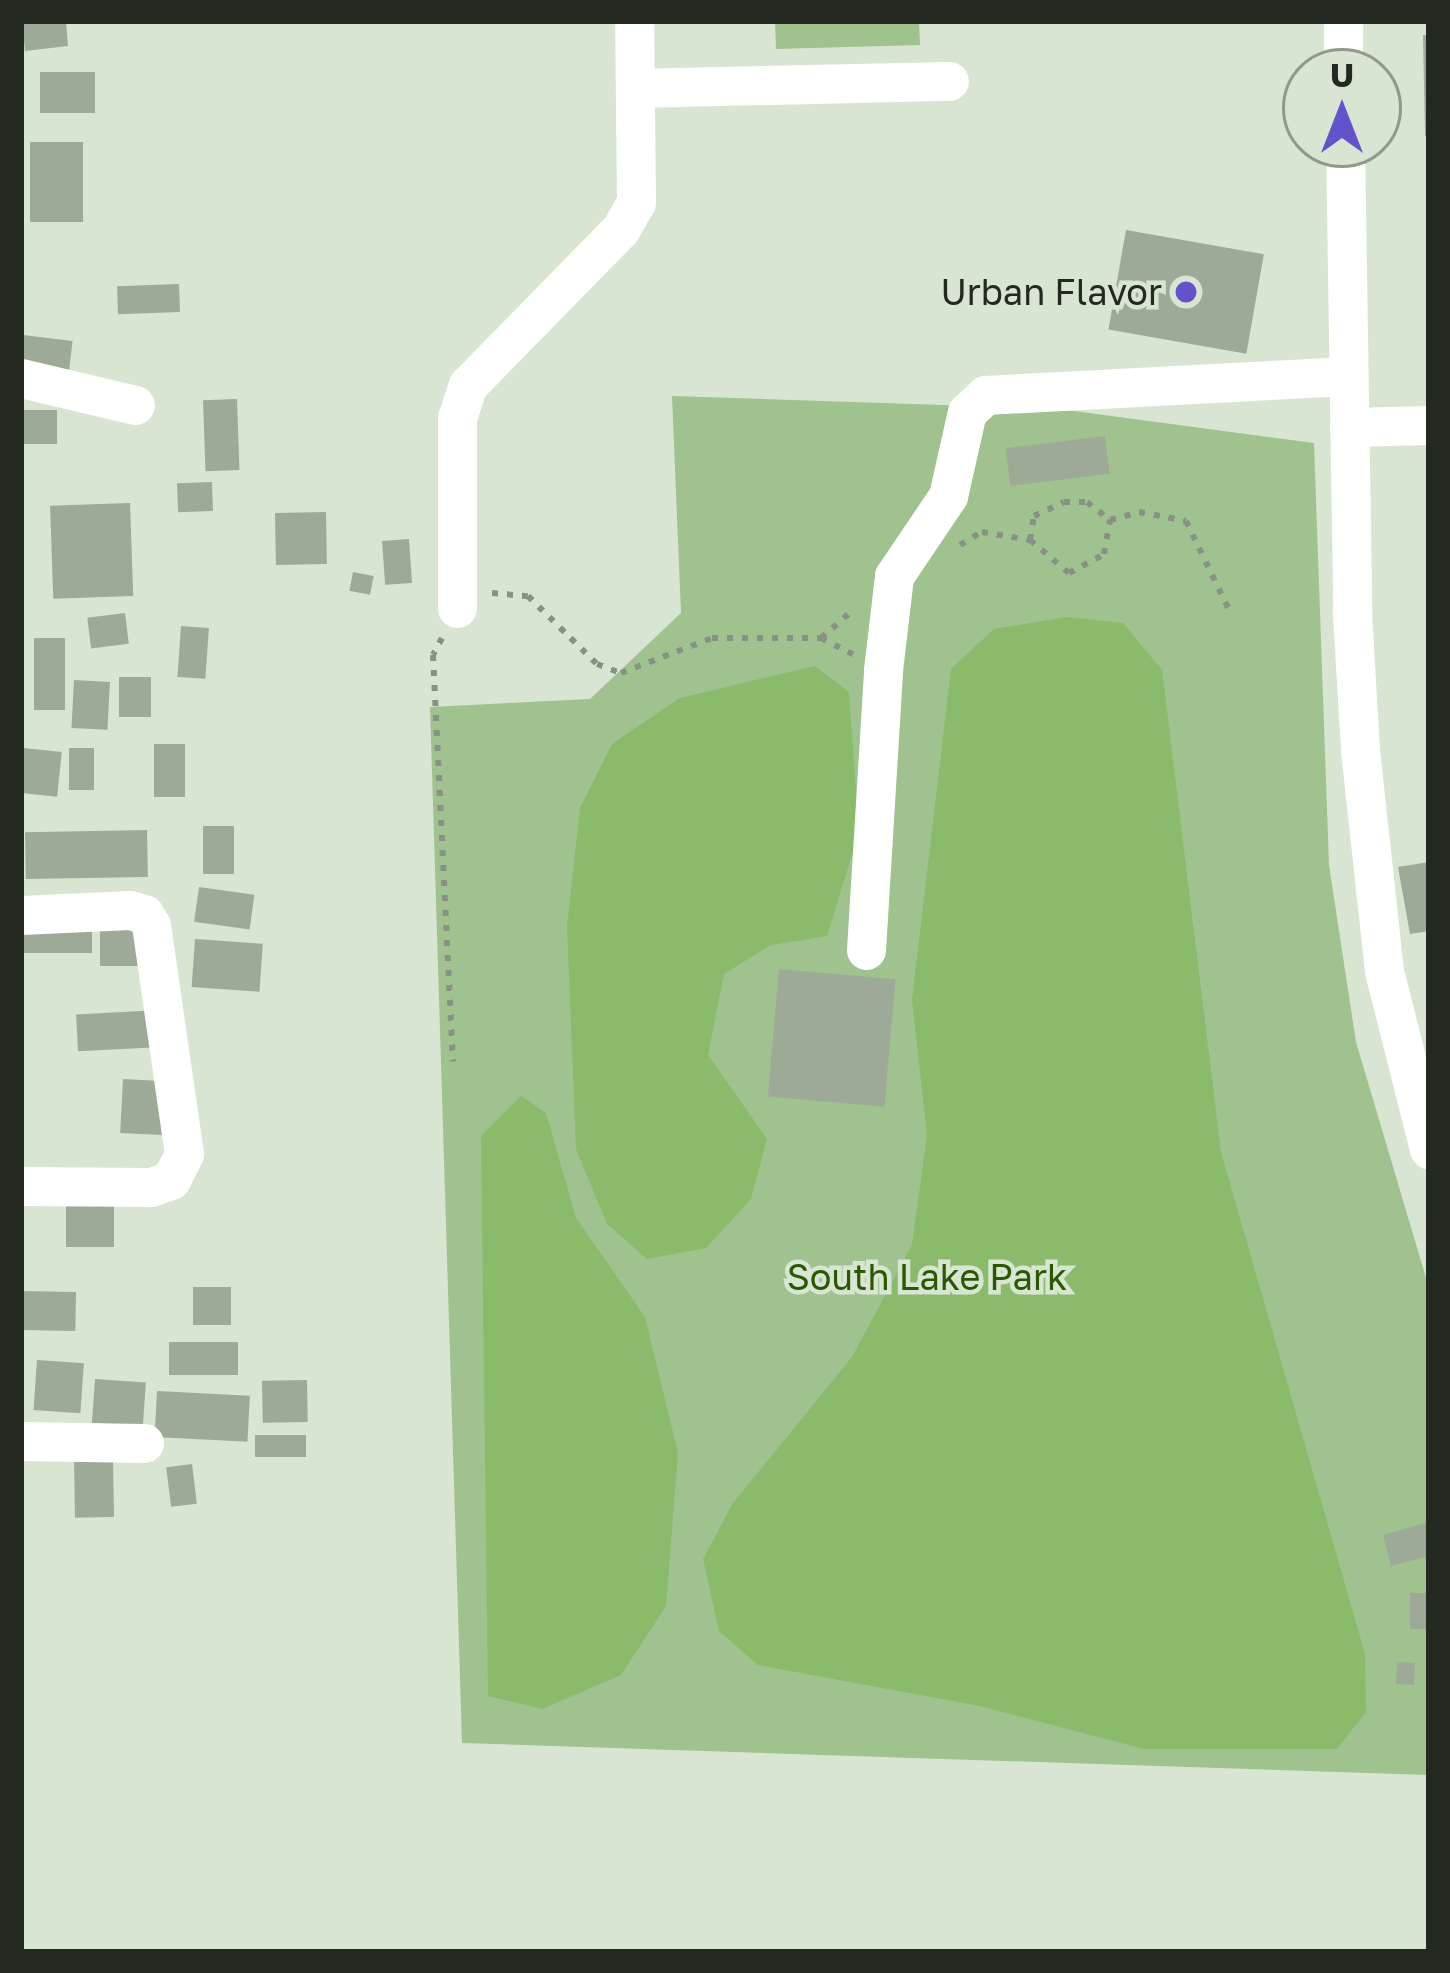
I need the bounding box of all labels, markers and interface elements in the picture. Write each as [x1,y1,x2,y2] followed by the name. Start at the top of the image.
[1282,48,1402,168] north arrow
[1330,55,1354,94] text: U
[940,270,1162,314] place label: Urban Flavor
[1173,279,1199,305] marker: Urban Flavor
[787,1255,1067,1299] park label: South Lake Park

